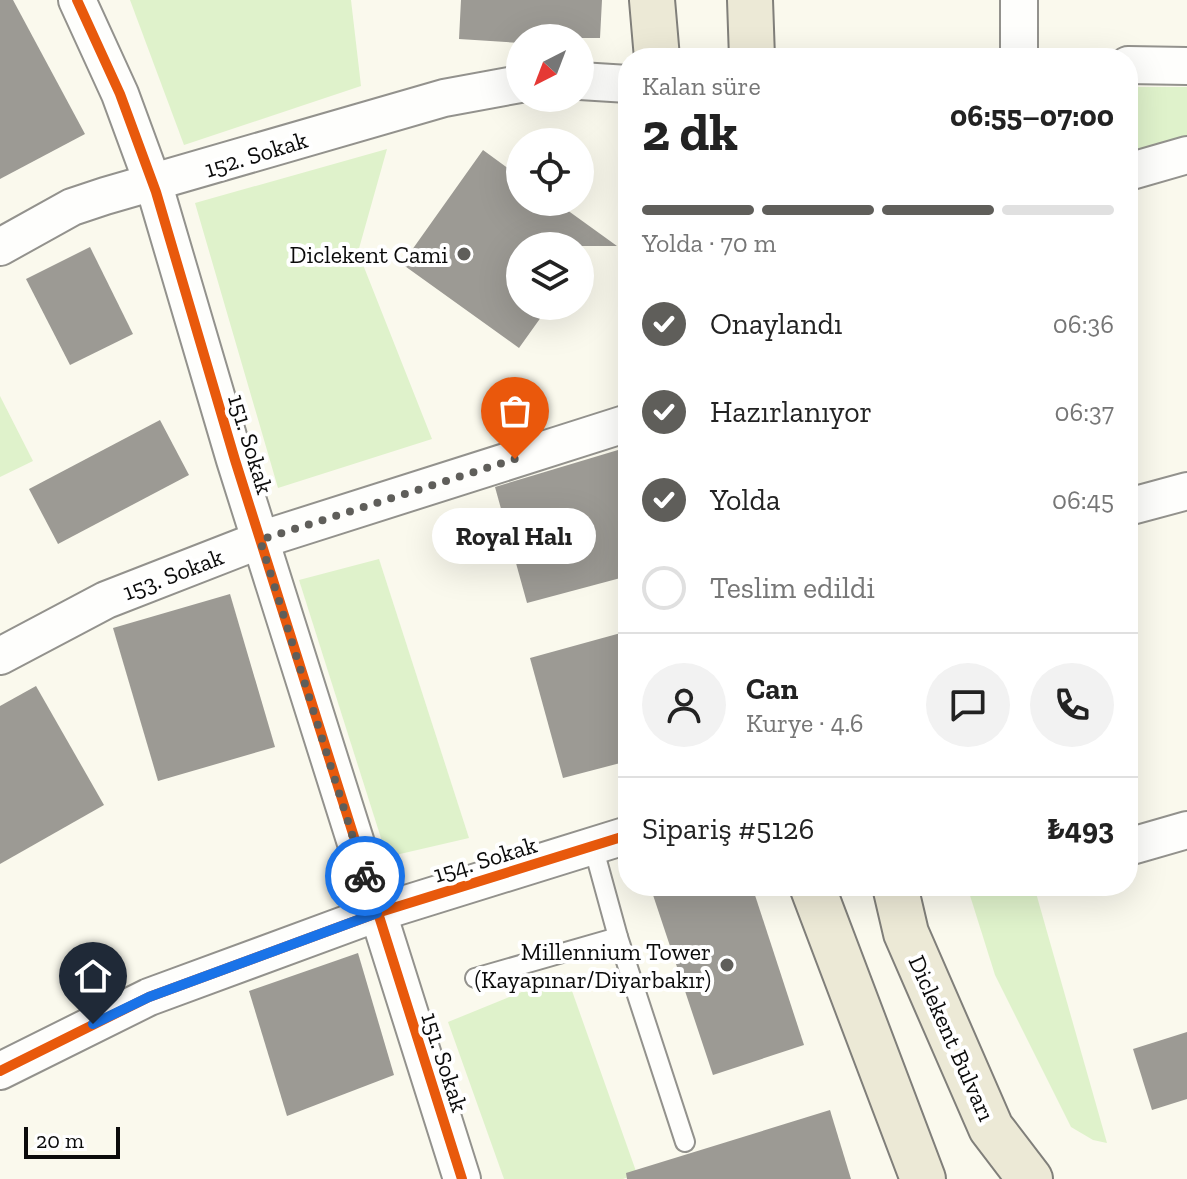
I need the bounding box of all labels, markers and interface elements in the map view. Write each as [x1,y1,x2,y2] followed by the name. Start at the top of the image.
[506,24,594,112] north arrow
[506,24,594,320] map controls
[642,70,761,102] text: Kalan süre
[950,98,1114,134] text: 06:55–07:00
[642,101,738,163] text: 2 dk
[201,124,311,183] street label: 152. Sokak
[506,128,594,216] button: locate
[642,227,776,259] text: Yolda · 70 m
[506,232,594,320] button: layers
[290,240,448,269] place label: Diclekent Cami
[455,245,473,263] marker: Diclekent Cami
[642,302,686,346] icon: check
[710,306,842,342] text: Onaylandı
[1053,308,1114,340] text: 06:36
[481,377,549,459] pin
[493,389,537,433] icon: bag
[642,390,686,434] icon: check
[222,391,280,498] street label: 151. Sokak
[710,394,872,430] text: Hazırlanıyor
[1054,396,1114,428] text: 06:37
[642,478,686,522] icon: check
[710,482,780,518] text: Yolda
[1052,484,1114,516] text: 06:45
[433,507,597,563] callout: Royal Halı
[456,520,572,552] text: Royal Halı
[119,541,228,606] street label: 153. Sokak
[710,570,875,606] text: Teslim edildi
[642,663,726,747] button: person
[926,663,1010,747] button: chat
[1030,663,1114,747] button: phone
[746,671,798,707] text: Can
[746,707,863,739] text: Kurye · 4.6
[642,811,814,847] text: Sipariş #5126
[1047,811,1114,847] text: ₺493
[430,829,541,888] street label: 154. Sokak
[325,836,405,916] courier
[343,854,387,898] icon: bike
[474,937,711,994] place label: Millennium Tower (Kayapınar/Diyarbakır)
[59,942,127,1024] pin
[902,951,1002,1126] street label: Diclekent Bulvarı
[71,954,115,998] icon: home
[718,956,736,974] marker: Millennium Tower (Kayapınar/Diyarbakır)
[415,1009,475,1116] street label: 151. Sokak
[24,1123,120,1159] scale bar
[36,1127,84,1154] text: 20 m

